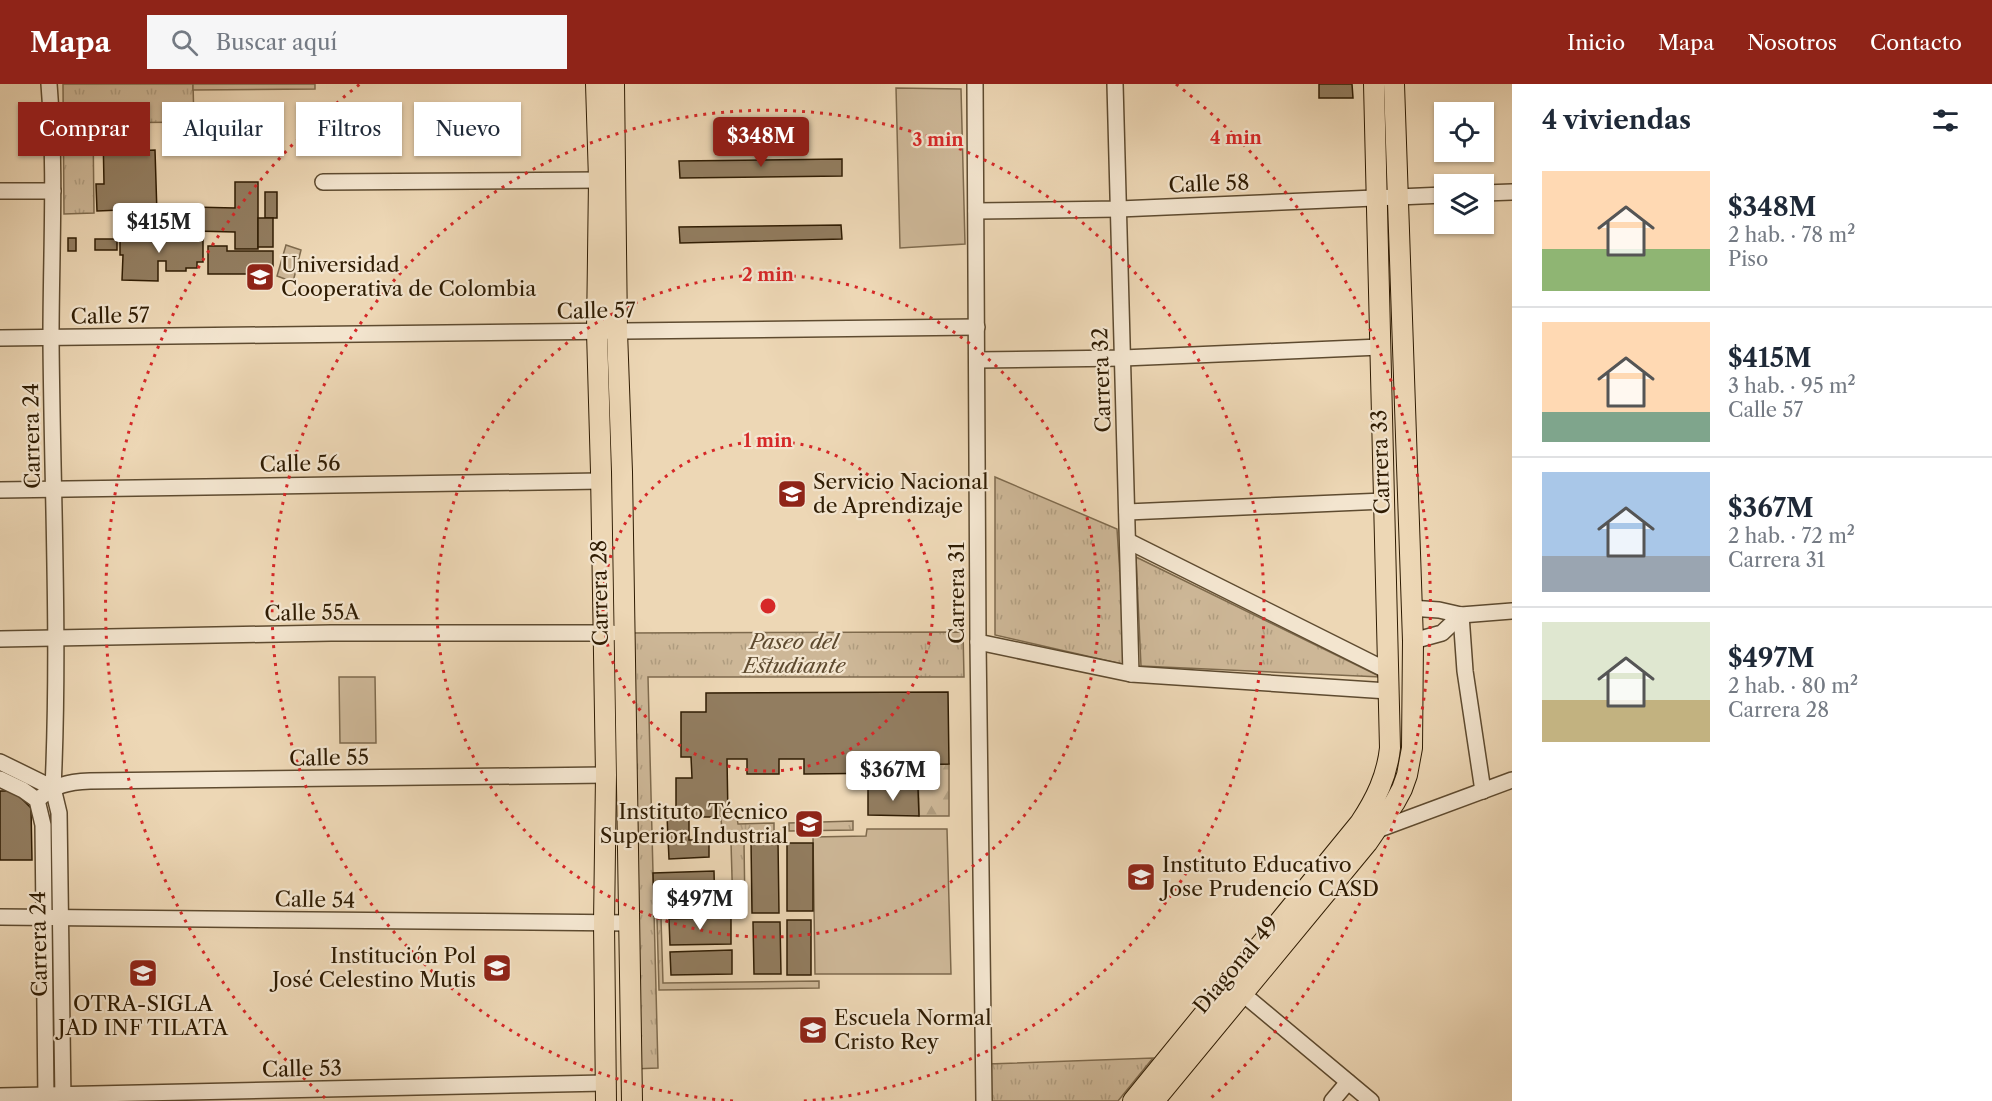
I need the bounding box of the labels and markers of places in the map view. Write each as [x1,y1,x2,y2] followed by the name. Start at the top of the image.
[719,117,803,168] pin: $348M
[117,203,201,254] pin: $415M
[281,252,537,301] place label: Universidad Cooperativa de Colombia
[244,261,276,293] school or university icon: Universidad Cooperativa de Colombia
[813,469,988,518] place label: Servicio Nacional de Aprendizaje
[776,478,808,510] school or university icon: Servicio Nacional de Aprendizaje
[758,596,778,616] centre of rings
[851,751,935,802] pin: $367M
[600,799,788,848] place label: Instituto Técnico Superior Industrial
[793,808,825,840] school or university icon: Instituto Técnico Superior Industrial
[1159,852,1379,901] place label: Instituto Educativo Jose Prudencio CASD
[1125,861,1157,893] school or university icon: Instituto Educativo Jose Prudencio CASD
[658,880,742,931] pin: $497M
[269,943,476,992] place label: Institución Pol José Celestino Mutis
[481,952,513,984] school or university icon: Institución Pol José Celestino Mutis
[127,957,159,989] school or university icon: OTRA-SIGLA JAD INF TILATA
[55,991,228,1040] place label: OTRA-SIGLA JAD INF TILATA
[834,1005,991,1054] place label: Escuela Normal Cristo Rey
[797,1014,829,1046] school or university icon: Escuela Normal Cristo Rey

